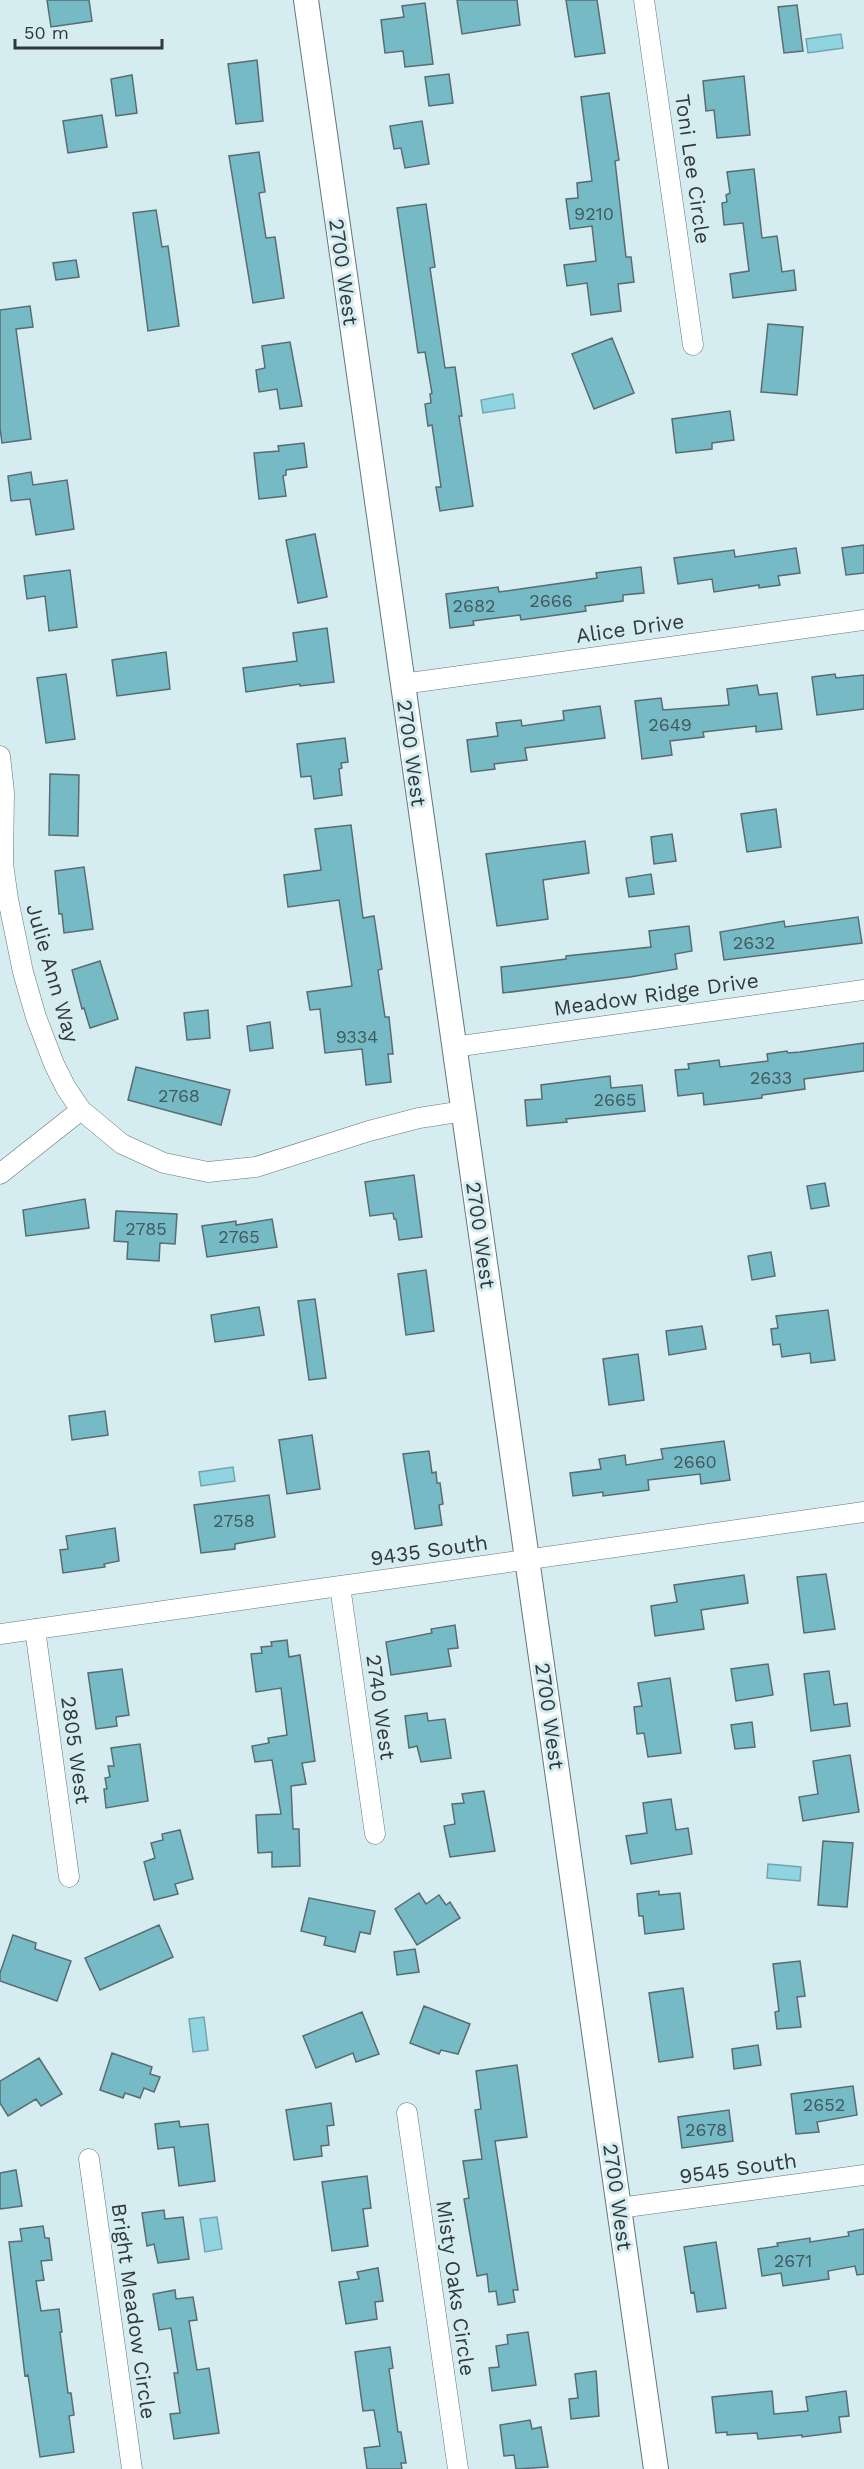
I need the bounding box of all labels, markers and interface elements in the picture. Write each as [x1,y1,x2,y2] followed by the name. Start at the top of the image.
[15,12,162,50] scale bar
[24,22,69,43] text: 50 m
[670,93,716,245] street label: Toni Lee Circle
[574,203,614,224] house number: 9210
[324,217,364,327] street label: 2700 West
[529,590,573,611] house number: 2666
[452,595,496,616] house number: 2682
[574,608,686,648] street label: Alice Drive
[392,698,432,808] street label: 2700 West
[648,714,692,735] house number: 2649
[21,901,85,1045] street label: Julie Ann Way
[733,932,775,953] house number: 2632
[552,967,760,1021] street label: Meadow Ridge Drive
[336,1026,378,1047] house number: 9334
[750,1067,792,1088] house number: 2633
[158,1085,200,1106] house number: 2768
[594,1089,636,1110] house number: 2665
[461,1180,501,1290] street label: 2700 West
[125,1218,167,1239] house number: 2785
[218,1226,260,1247] house number: 2765
[673,1451,717,1472] house number: 2660
[213,1510,255,1531] house number: 2758
[369,1529,489,1571] street label: 9435 South
[361,1653,401,1762] street label: 2740 West
[530,1661,570,1771] street label: 2700 West
[56,1694,96,1806] street label: 2805 West
[803,2094,845,2115] house number: 2652
[685,2119,727,2140] house number: 2678
[598,2142,638,2252] street label: 2700 West
[678,2147,798,2189] street label: 9545 South
[431,2199,481,2377] street label: Misty Oaks Circle
[106,2201,162,2421] street label: Bright Meadow Circle
[774,2250,812,2271] house number: 2671

